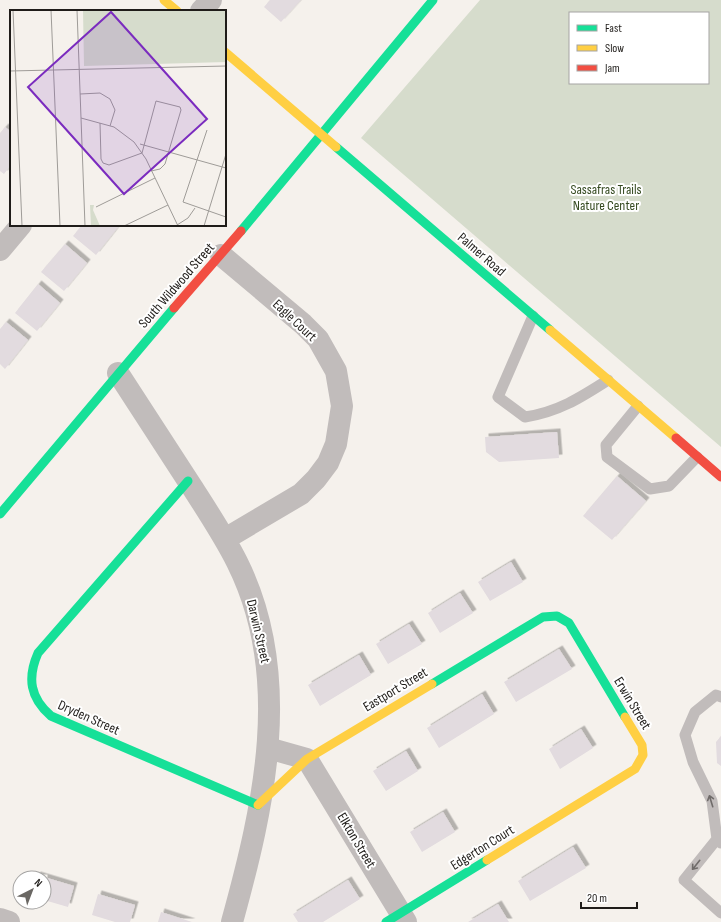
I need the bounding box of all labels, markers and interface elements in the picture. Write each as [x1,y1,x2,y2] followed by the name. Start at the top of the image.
[10,10,226,226] inset map
[569,12,709,84] legend
[605,21,622,36] text: Fast
[605,41,624,56] text: Slow
[604,61,620,76] text: Jam
[570,181,642,214] park label: Sassafras Trails Nature Center
[454,229,509,280] street label: Palmer Road
[135,239,218,331] street label: South Wildwood Street
[269,296,320,345] street label: Eagle Court
[243,598,274,665] street label: Darwin Street
[360,664,431,715] street label: Eastport Street
[610,674,655,733] street label: Erwin Street
[55,696,122,739] street label: Dryden Street
[707,795,714,808] one-way arrow
[333,810,380,871] street label: Elkton Street
[447,821,517,874] street label: Edgerton Court
[691,860,700,871] one-way arrow
[12,870,52,910] north arrow
[32,876,45,890] text: N
[581,884,637,910] scale bar
[587,891,607,906] text: 20 m

